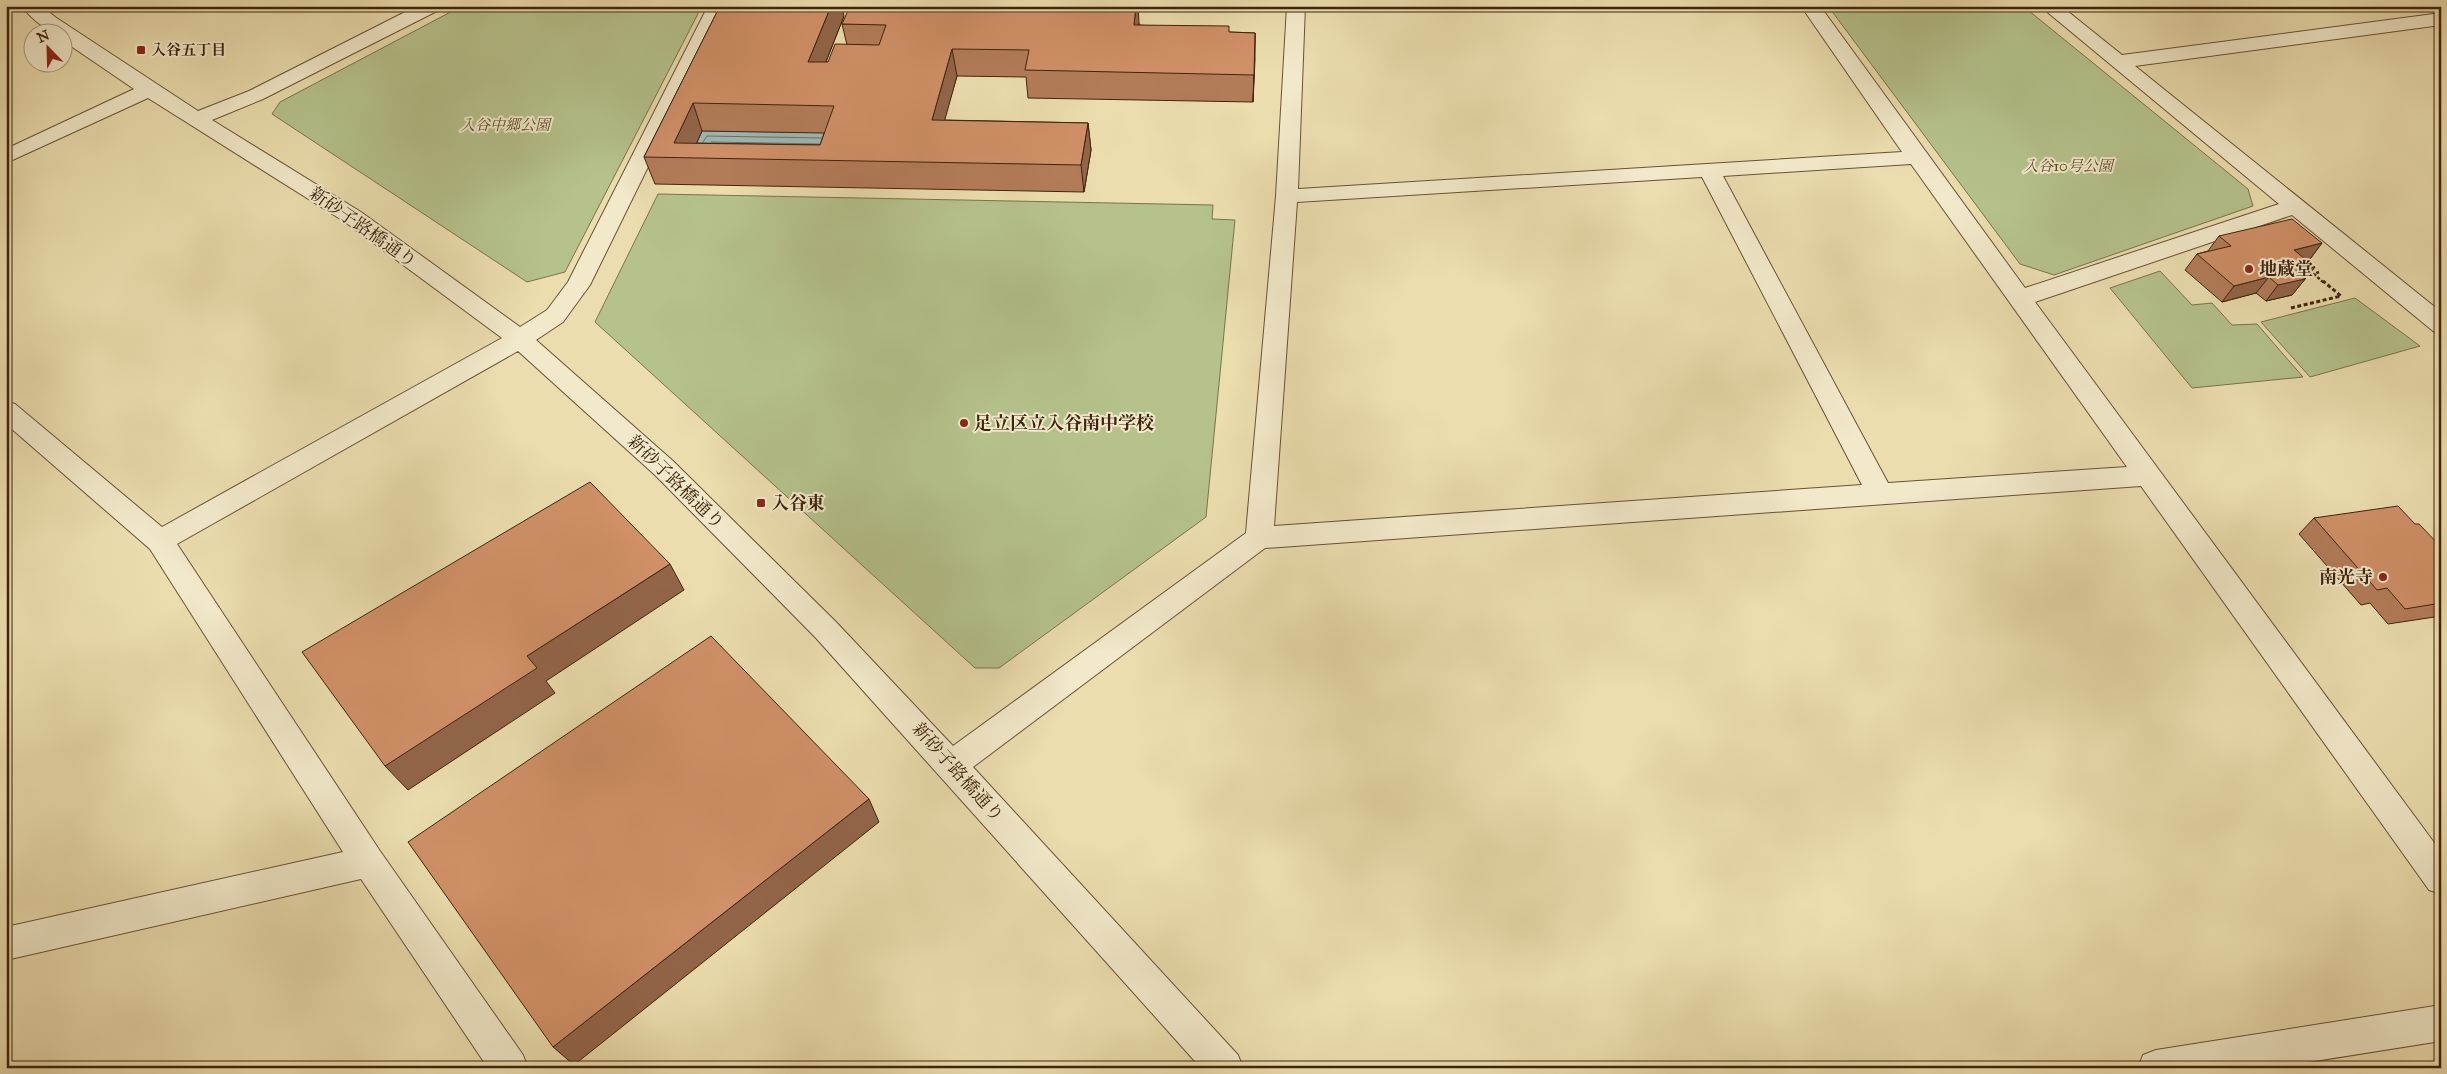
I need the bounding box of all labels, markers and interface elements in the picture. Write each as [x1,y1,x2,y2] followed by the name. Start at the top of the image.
[22,22,72,72] north arrow
[34,26,52,47] text: N
[151,41,226,59] place label: 入谷五丁目
[135,44,147,56] marker: 入谷五丁目
[460,116,553,134] park label: 入谷中郷公園
[2023,157,2116,175] park label: 入谷10号公園
[305,182,421,272] street label: 新砂子路橋通り
[2259,258,2313,280] place label: 地蔵堂
[2243,263,2255,275] marker: 地蔵堂
[974,412,1154,434] place label: 足立区立入谷南中学校
[958,417,970,429] marker: 足立区立入谷南中学校
[623,430,729,534] street label: 新砂子路橋通り
[771,492,825,514] place label: 入谷東
[755,497,767,509] marker: 入谷東
[2319,566,2373,588] place label: 南光寺
[2377,571,2389,583] marker: 南光寺
[908,718,1008,826] street label: 新砂子路橋通り

